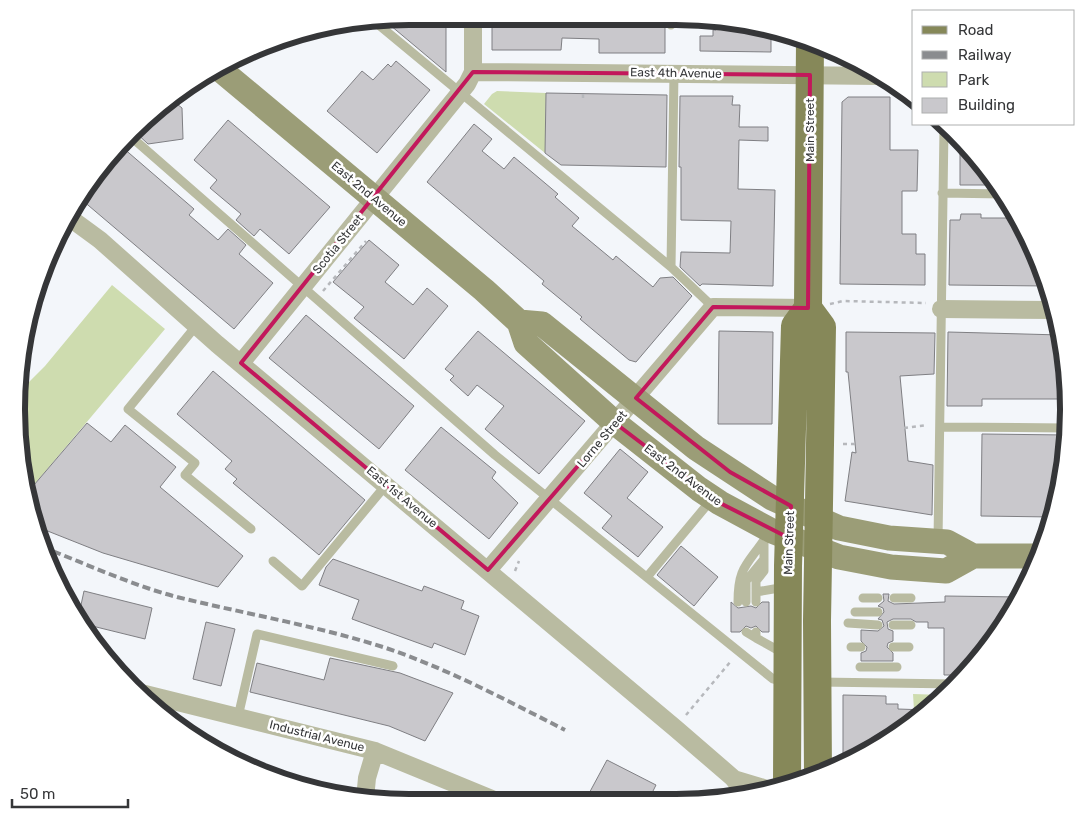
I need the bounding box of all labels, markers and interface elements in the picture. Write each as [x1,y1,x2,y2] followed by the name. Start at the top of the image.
[912,10,1075,125] legend
[958,21,994,39] text: Road
[958,46,1012,64] text: Railway
[630,65,722,81] street label: East 4th Avenue
[958,71,989,89] text: Park
[958,96,1015,114] text: Building
[803,98,817,162] street label: Main Street
[329,159,410,230] street label: East 2nd Avenue
[310,211,367,277] street label: Scotia Street
[574,408,630,470] street label: Lorne Street
[641,441,725,509] street label: East 2nd Avenue
[364,463,441,531] street label: East 1st Avenue
[781,510,797,575] street label: Main Street
[268,717,366,755] street label: Industrial Avenue
[12,776,129,808] scale bar
[20,785,55,803] text: 50 m

